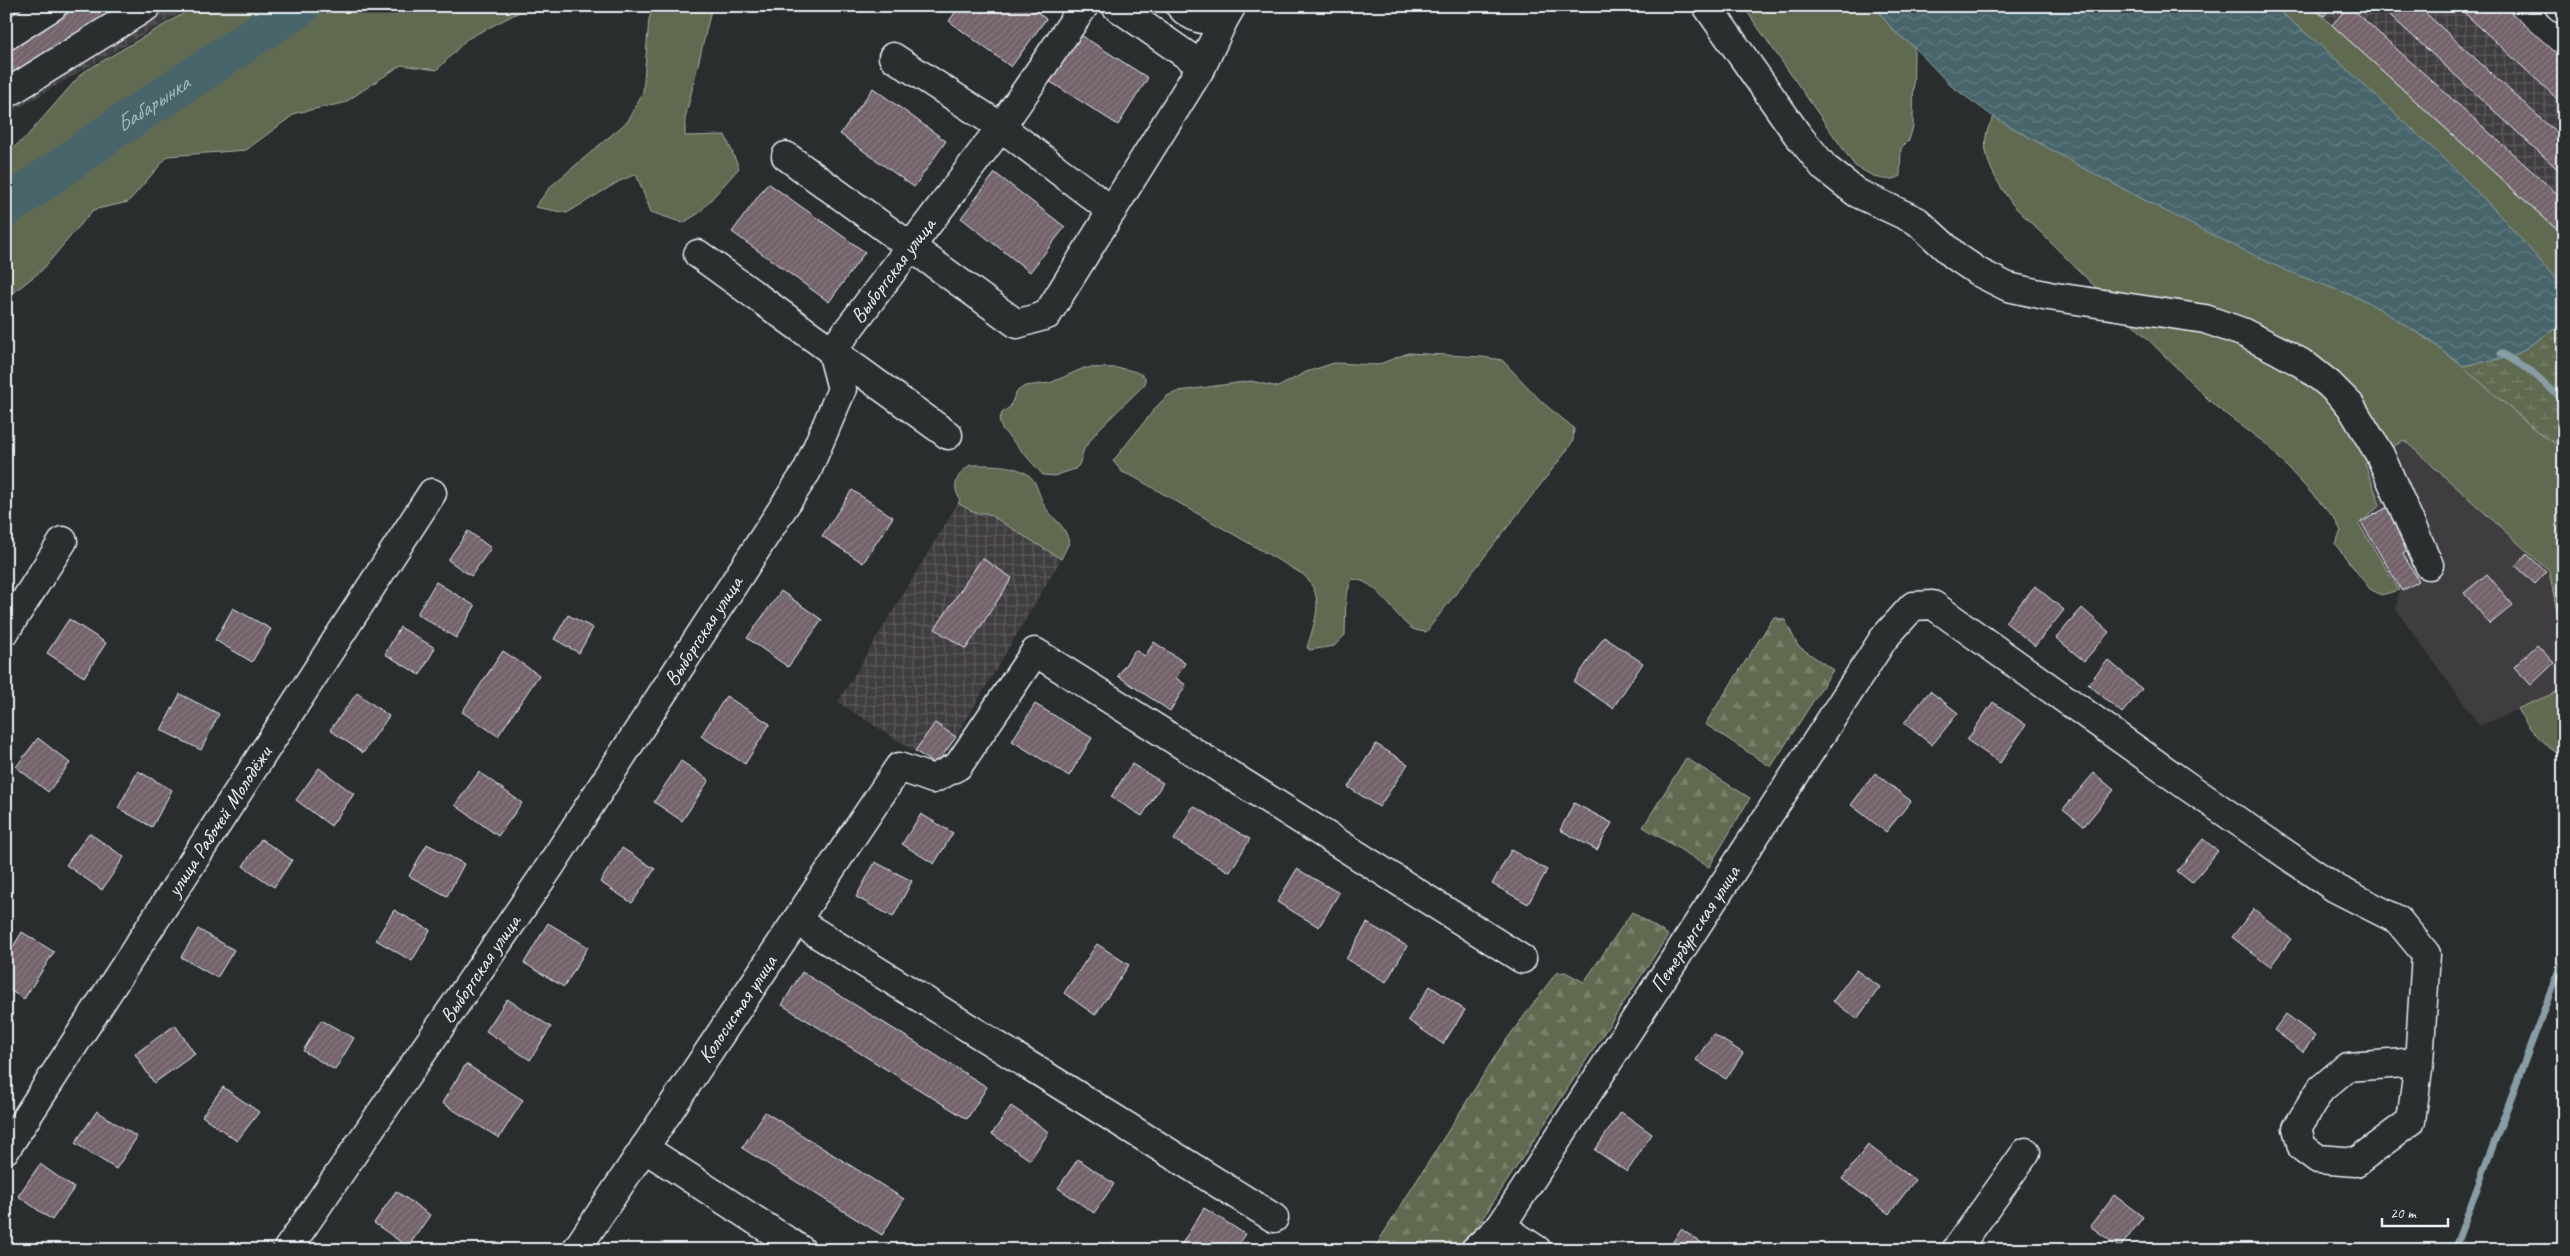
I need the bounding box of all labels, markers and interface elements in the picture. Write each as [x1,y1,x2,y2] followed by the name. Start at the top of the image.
[110,68,197,139] water label: Бабарынка
[845,211,942,328] street label: Выборгская улица
[658,569,749,691] street label: Выборгская улица
[160,740,278,903] street label: улица Рабочей Молодёжи
[1644,859,1746,997] street label: Петербургская улица
[434,908,527,1028] street label: Выборгская улица
[692,949,783,1068] street label: Колосистая улица
[2382,1196,2449,1228] scale bar
[2390,1204,2417,1223] text: 20 m

